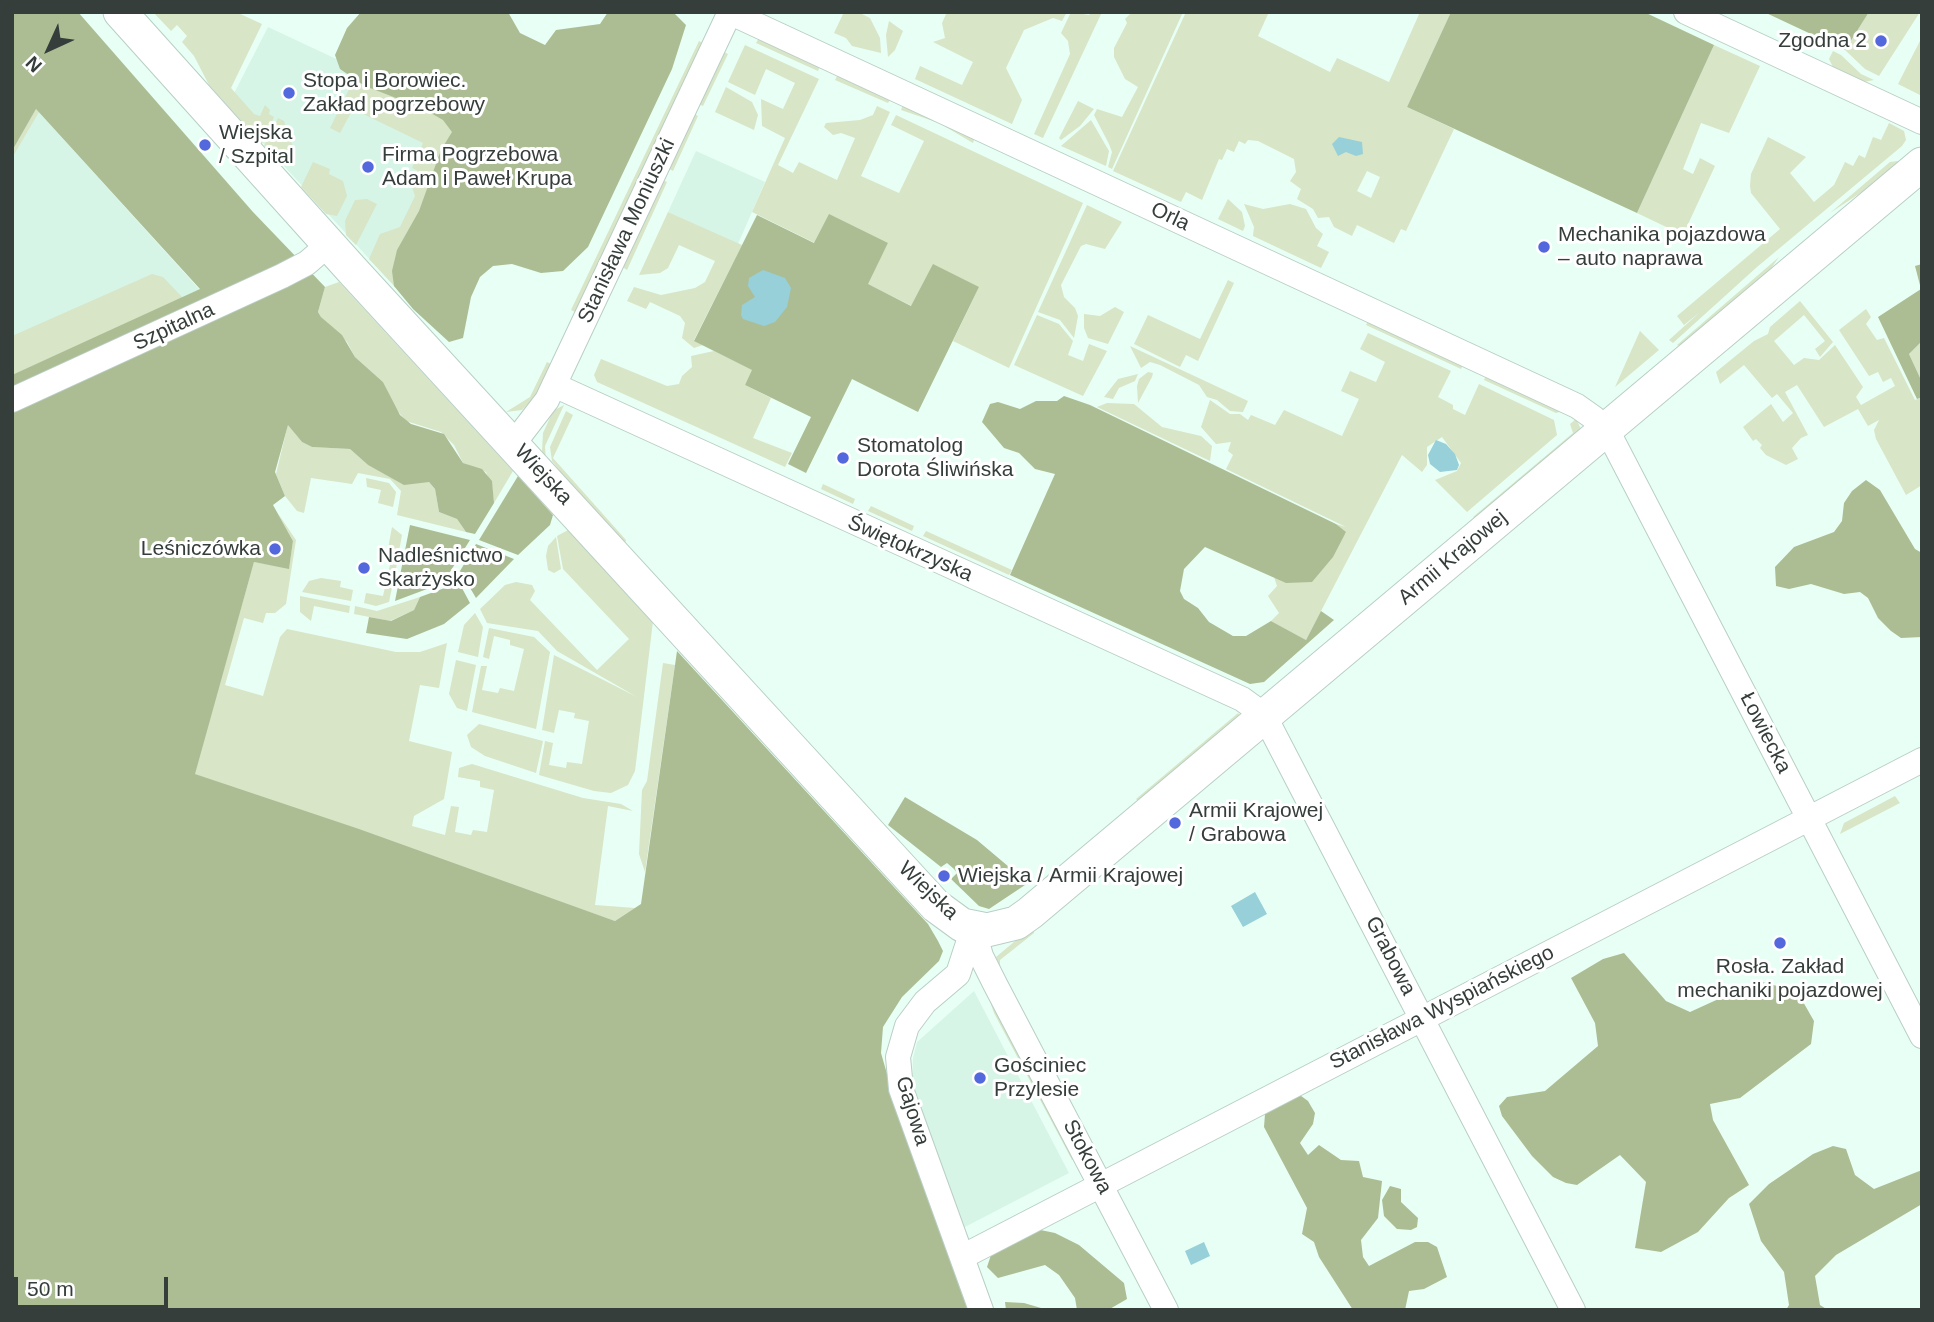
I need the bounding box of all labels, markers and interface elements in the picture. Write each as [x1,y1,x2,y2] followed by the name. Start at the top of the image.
[14,14,84,84] north arrow
[1778,28,1867,54] place label: Zgodna 2
[1873,33,1889,49] marker: Zgodna 2
[22,52,46,76] text: N
[303,68,485,118] place label: Stopa i Borowiec. Zakład pogrzebowy
[281,85,297,101] marker: Stopa i Borowiec. Zakład pogrzebowy
[219,120,294,170] place label: Wiejska / Szpital
[573,135,681,327] street label: Stanisława Moniuszki
[197,137,213,153] marker: Wiejska / Szpital
[382,142,572,192] place label: Firma Pogrzebowa Adam i Paweł Krupa
[360,159,376,175] marker: Firma Pogrzebowa Adam i Paweł Krupa
[1147,197,1193,237] street label: Orla
[1558,222,1766,272] place label: Mechanika pojazdowa – auto naprawa
[1536,239,1552,255] marker: Mechanika pojazdowa – auto naprawa
[130,297,218,357] street label: Szpitalna
[857,433,1013,483] place label: Stomatolog Dorota Śliwińska
[509,440,577,510] street label: Wiejska
[835,450,851,466] marker: Stomatolog Dorota Śliwińska
[1394,505,1512,611] street label: Armii Krajowej
[844,510,976,588] street label: Świętokrzyska
[141,536,261,562] place label: Leśniczówka
[267,541,283,557] marker: Leśniczówka
[378,543,503,593] place label: Nadleśnictwo Skarżysko
[356,560,372,576] marker: Nadleśnictwo Skarżysko
[1734,688,1796,778] street label: Łowiecka
[1189,798,1323,848] place label: Armii Krajowej / Grabowa
[1167,815,1183,831] marker: Armii Krajowej / Grabowa
[893,856,963,926] street label: Wiejska
[958,863,1183,889] place label: Wiejska / Armii Krajowej
[936,868,952,884] marker: Wiejska / Armii Krajowej
[1359,912,1421,1000] street label: Grabowa
[1772,935,1788,951] marker: Rosła. Zakład mechaniki pojazdowej
[1326,940,1558,1076] street label: Stanisława Wyspiańskiego
[1677,954,1883,1004] place label: Rosła. Zakład mechaniki pojazdowej
[994,1053,1086,1103] place label: Gościniec Przylesie
[972,1070,988,1086] marker: Gościniec Przylesie
[890,1073,934,1149] street label: Gajowa
[1057,1116,1117,1198] street label: Stokowa
[18,1262,172,1306] scale bar
[27,1277,74,1300] text: 50 m

